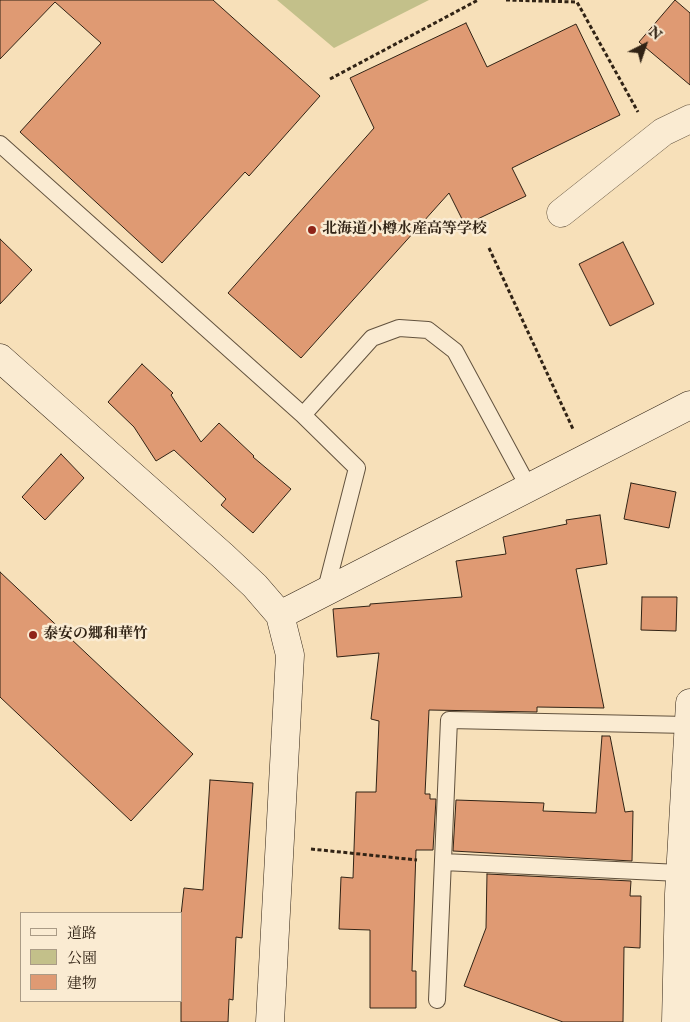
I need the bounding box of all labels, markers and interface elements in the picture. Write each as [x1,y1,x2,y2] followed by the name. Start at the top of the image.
[620,20,670,70] north arrow
[644,23,665,44] text: N
[322,221,487,239] place label: 北海道小樽水産高等学校
[306,224,318,236] marker: 北海道小樽水産高等学校
[43,626,148,644] place label: 泰安の郷和華竹
[27,629,39,641] marker: 泰安の郷和華竹
[20,912,182,1002] legend
[67,924,97,943] text: 道路
[67,949,97,968] text: 公園
[67,974,97,993] text: 建物

